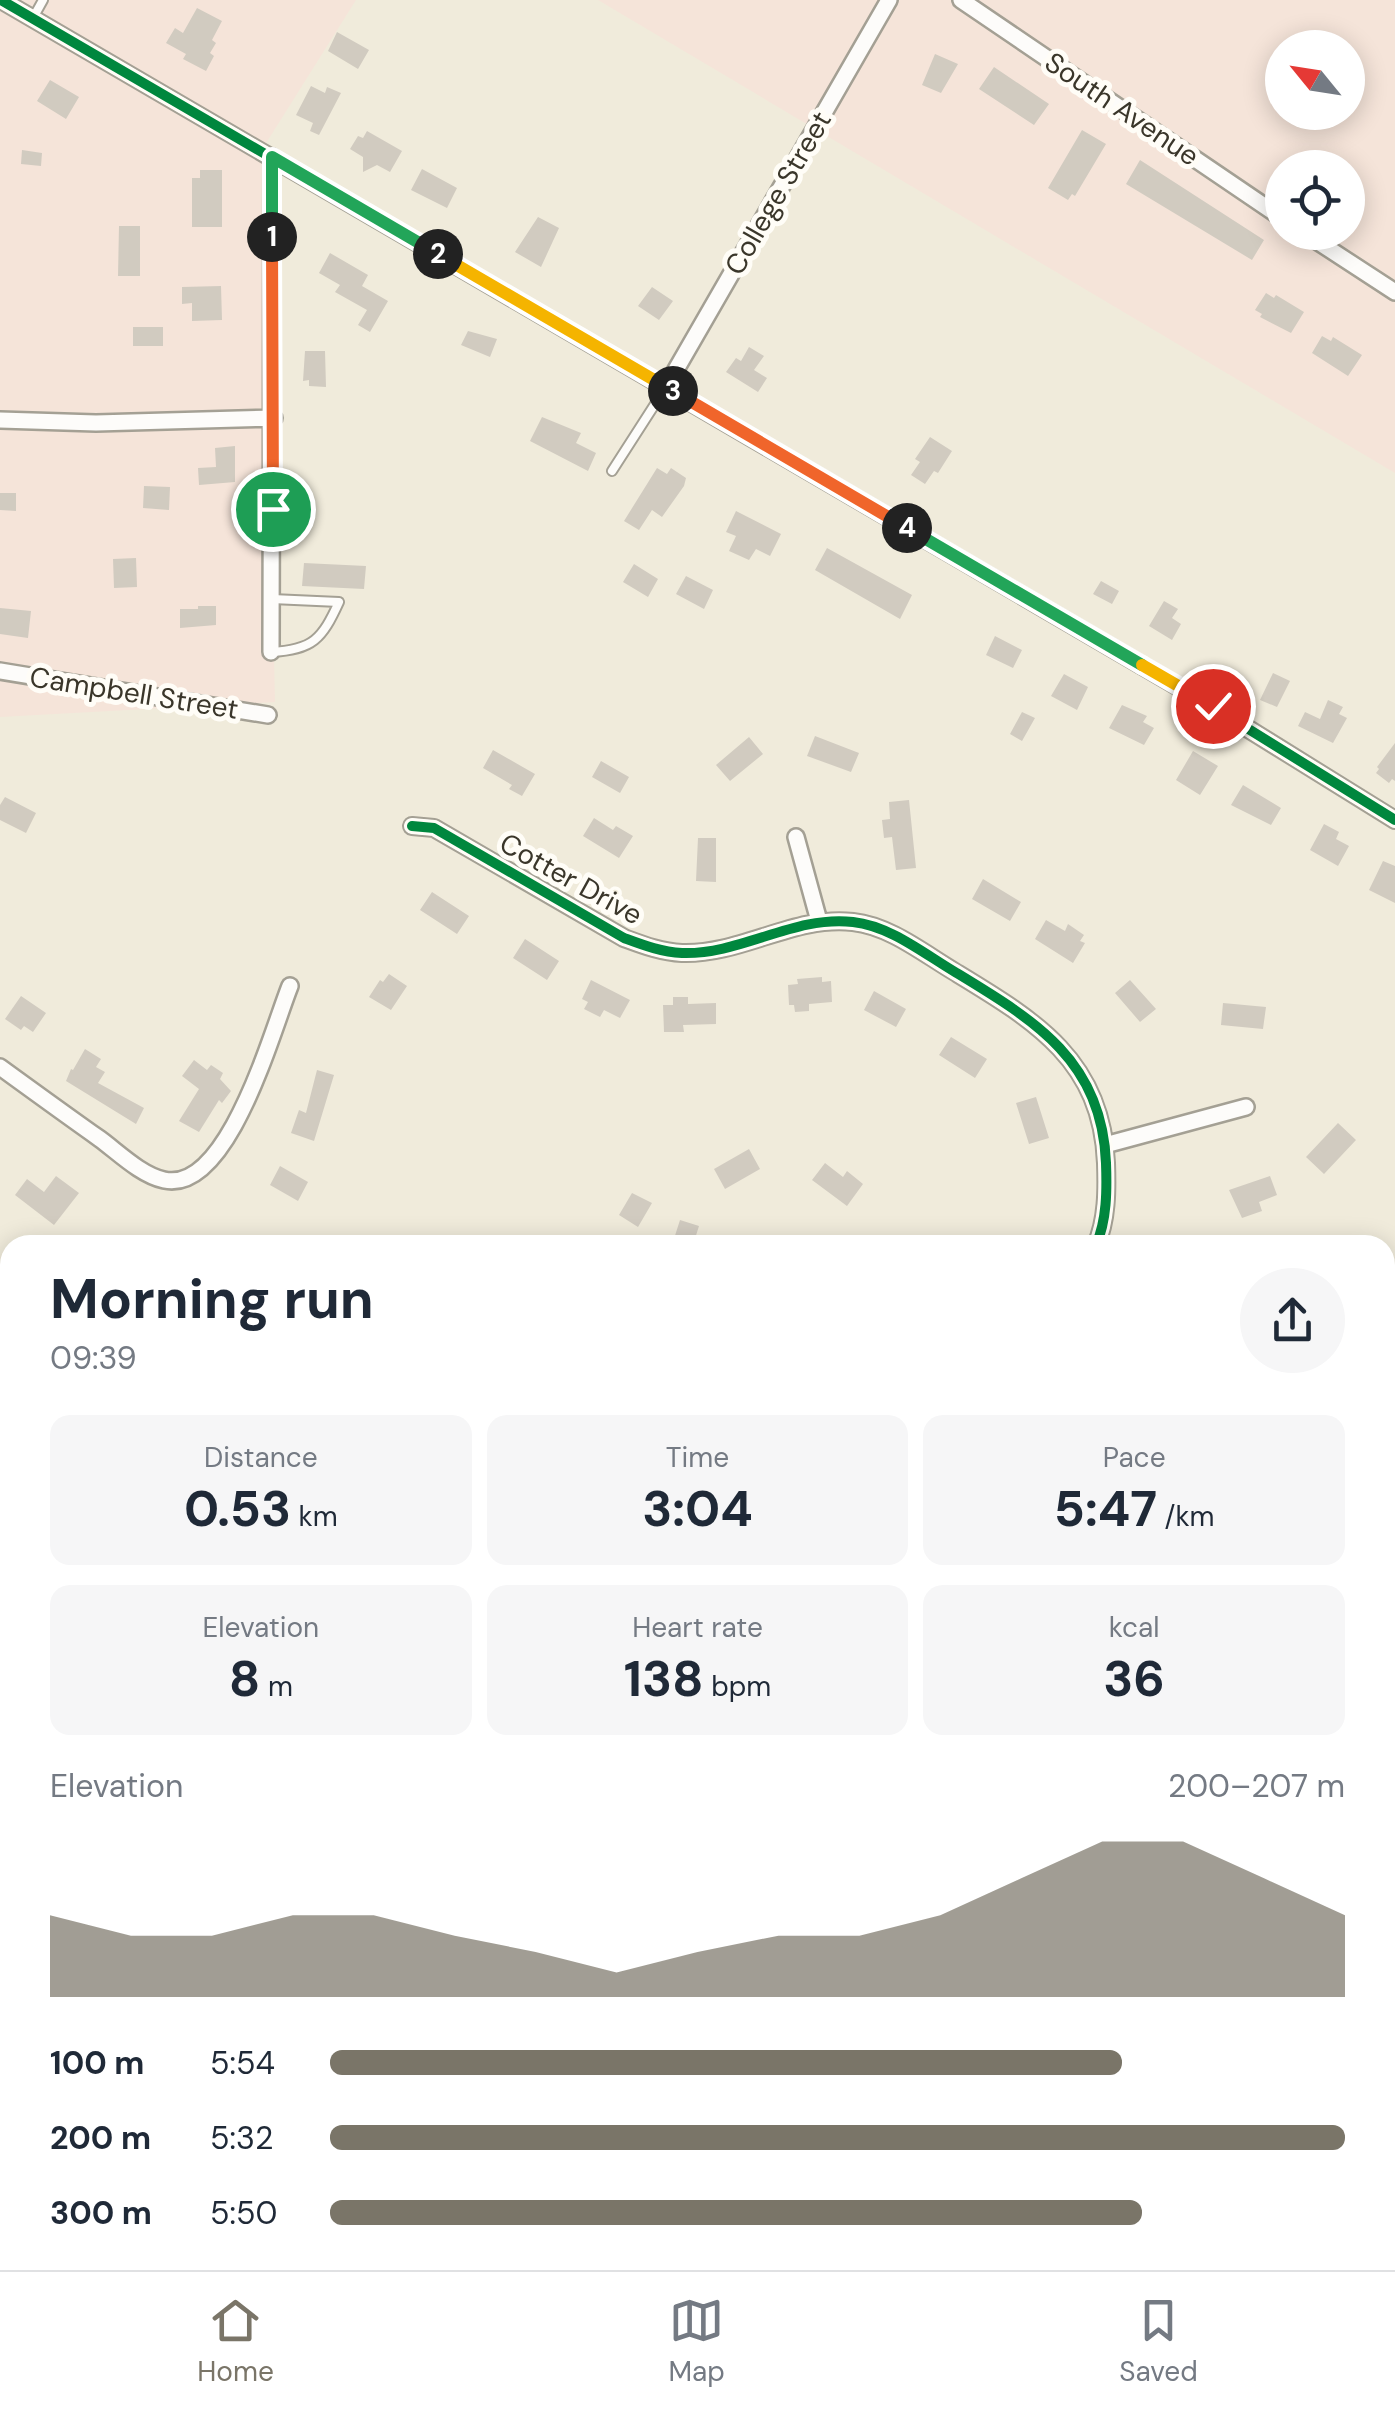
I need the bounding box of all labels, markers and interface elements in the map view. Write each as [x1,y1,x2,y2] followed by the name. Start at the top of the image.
[1265,30,1365,130] north arrow
[1265,30,1365,250] map controls
[1038,44,1206,174] street label: South Avenue
[716,105,840,281] street label: College Street
[1265,150,1365,250] button: locate
[247,212,297,262] pin: 1
[267,218,277,255] text: 1
[413,229,463,279] pin: 2
[430,235,446,272] text: 2
[648,366,698,416] pin: 3
[665,372,681,409] text: 3
[231,467,316,552] pin
[246,482,301,537] icon: arrive
[882,503,932,553] pin: 4
[898,509,916,546] text: 4
[27,658,241,728] street label: Campbell Street
[1171,664,1256,749] pin
[1186,679,1241,734] icon: check
[493,825,649,933] street label: Cotter Drive
[50,1263,374,1335] text: Morning run
[1240,1268,1345,1373] button: share
[50,1337,137,1379] text: 09:39
[204,1439,318,1476] text: Distance
[666,1439,729,1476] text: Time
[1103,1439,1166,1476] text: Pace
[184,1476,291,1542] text: 0.53
[642,1476,753,1542] text: 3:04
[1054,1476,1157,1542] text: 5:47
[291,1498,338,1535] text: km
[1157,1498,1214,1535] text: /km
[202,1609,319,1646] text: Elevation
[632,1609,763,1646] text: Heart rate
[1109,1609,1159,1646] text: kcal
[229,1646,260,1712] text: 8
[624,1646,704,1712] text: 138
[1103,1646,1165,1712] text: 36
[260,1668,293,1705] text: m
[704,1668,771,1705] text: bpm
[50,1765,183,1807] text: Elevation
[1168,1765,1345,1807] text: 200–207 m
[50,2042,144,2084] text: 100 m
[210,2042,275,2084] text: 5:54
[50,2117,151,2159] text: 200 m
[210,2117,273,2159] text: 5:32
[50,2192,152,2234] text: 300 m
[210,2192,277,2234] text: 5:50
[197,2293,274,2390] tab: Home
[668,2293,725,2390] tab: Map
[1119,2293,1198,2390] tab: Saved

